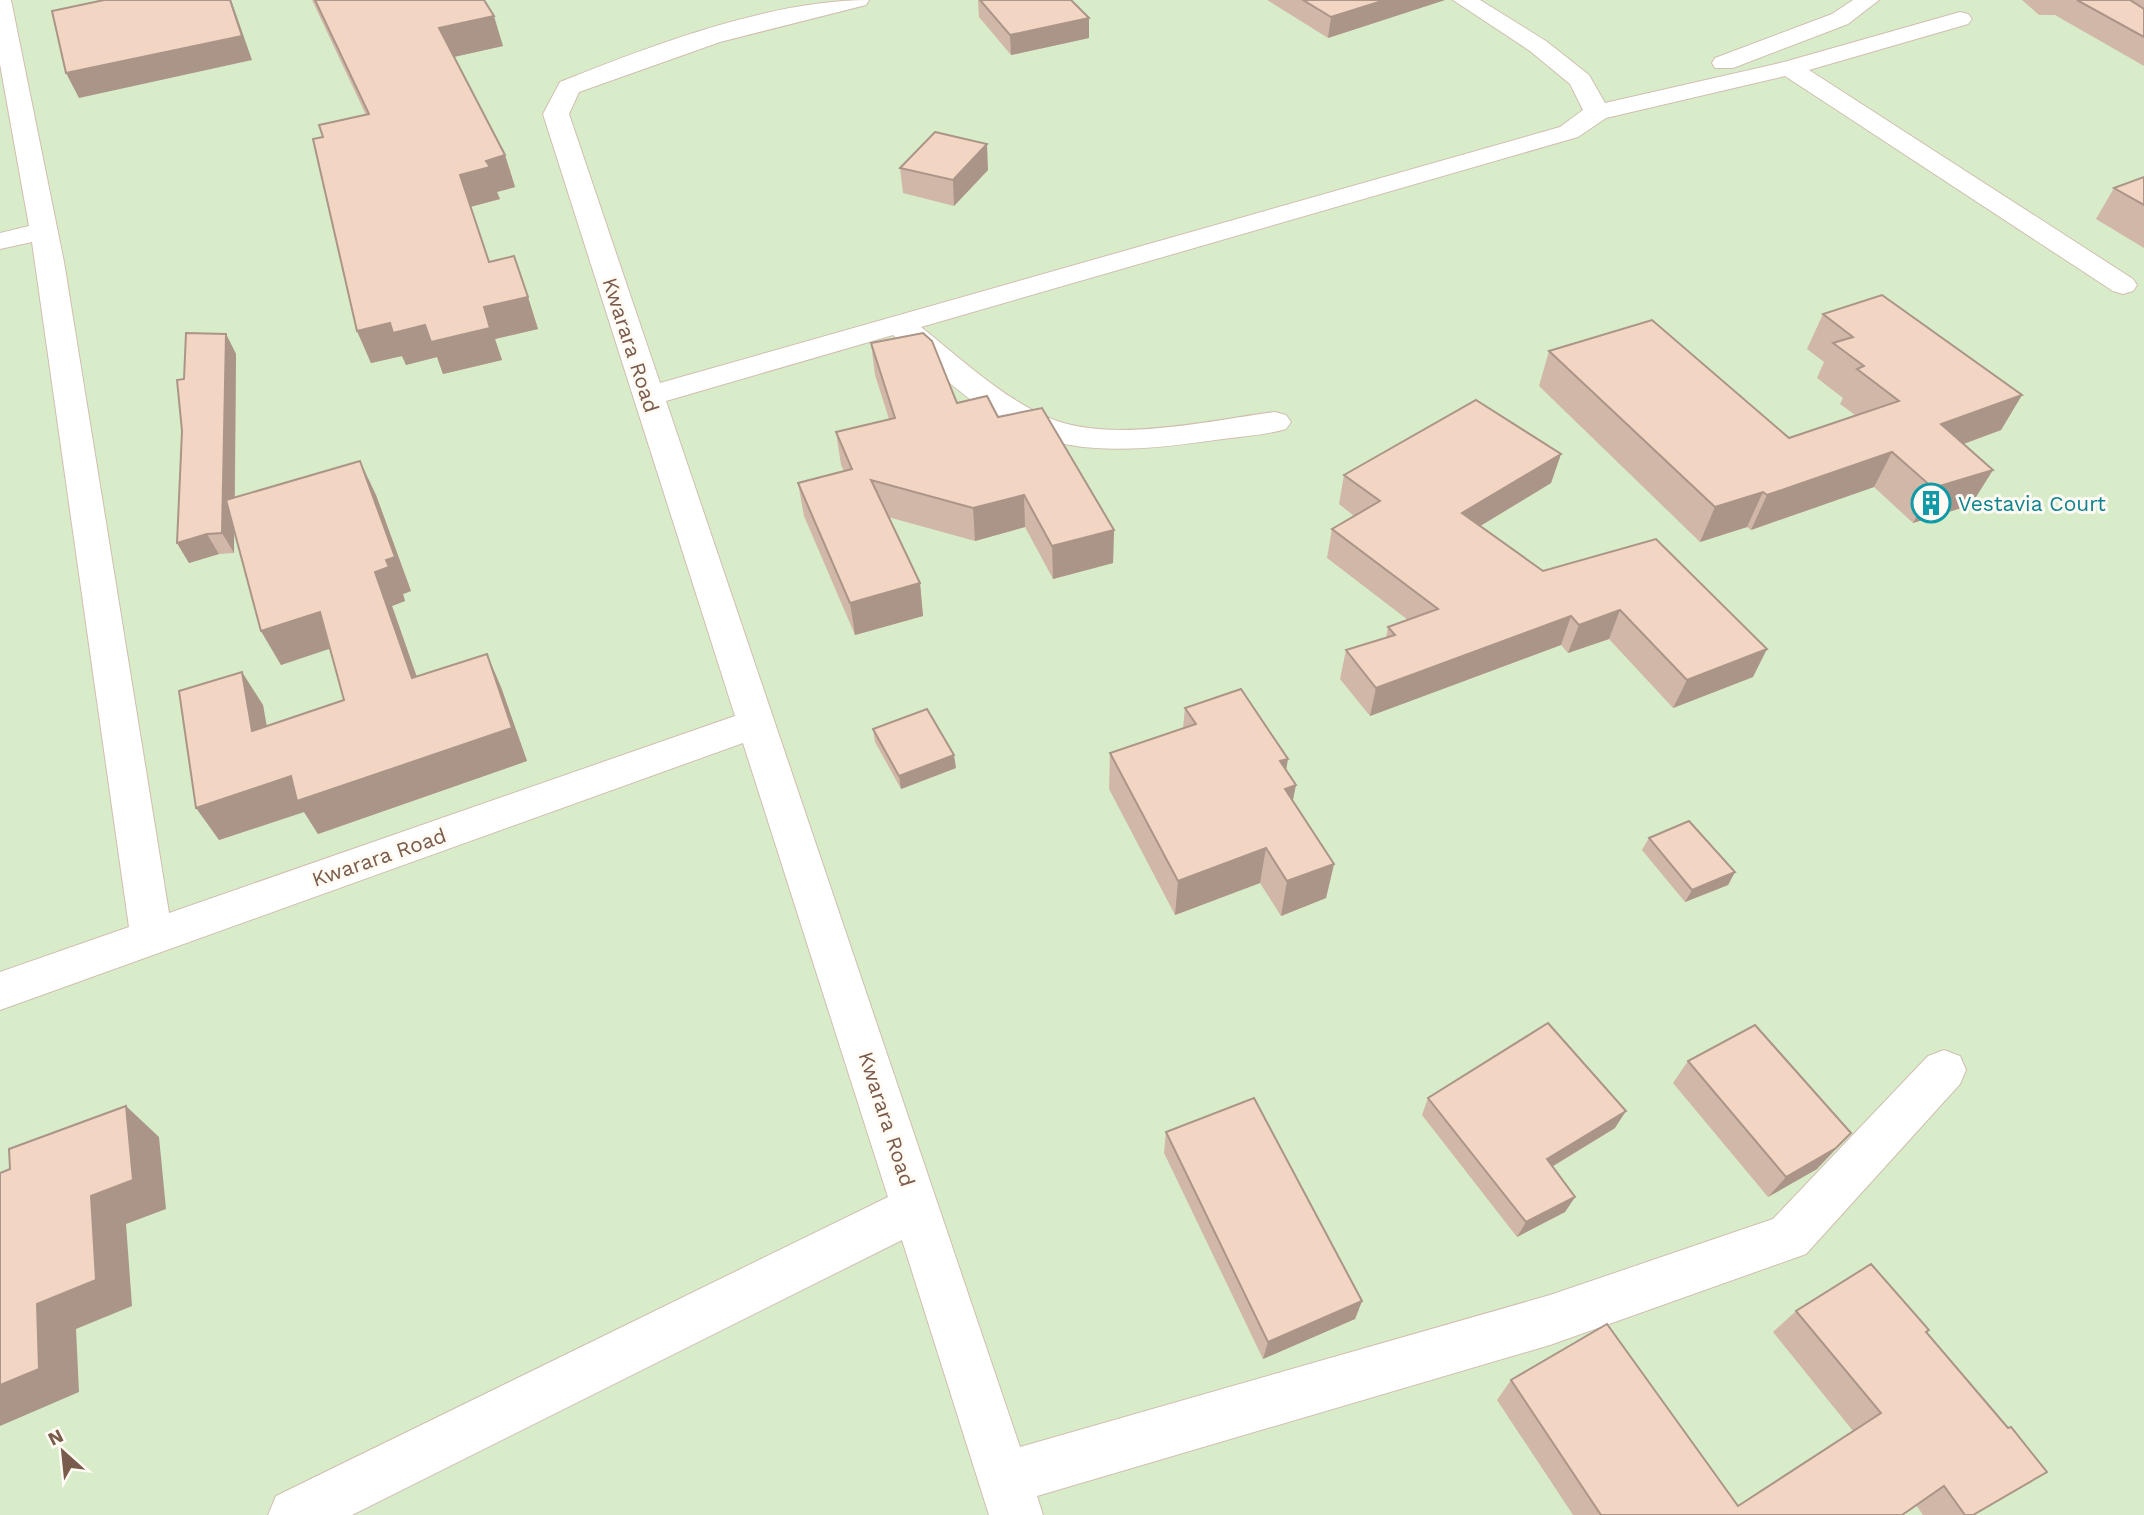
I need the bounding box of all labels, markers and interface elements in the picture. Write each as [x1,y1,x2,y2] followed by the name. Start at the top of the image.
[597,274,665,416] street label: Kwarara Road
[1910,482,1952,524] building icon: Vestavia Court
[1958,491,2106,516] place label: Vestavia Court
[309,822,449,892] street label: Kwarara Road
[853,1048,921,1190] street label: Kwarara Road
[28,1417,98,1487] north arrow
[44,1424,67,1451] text: N

